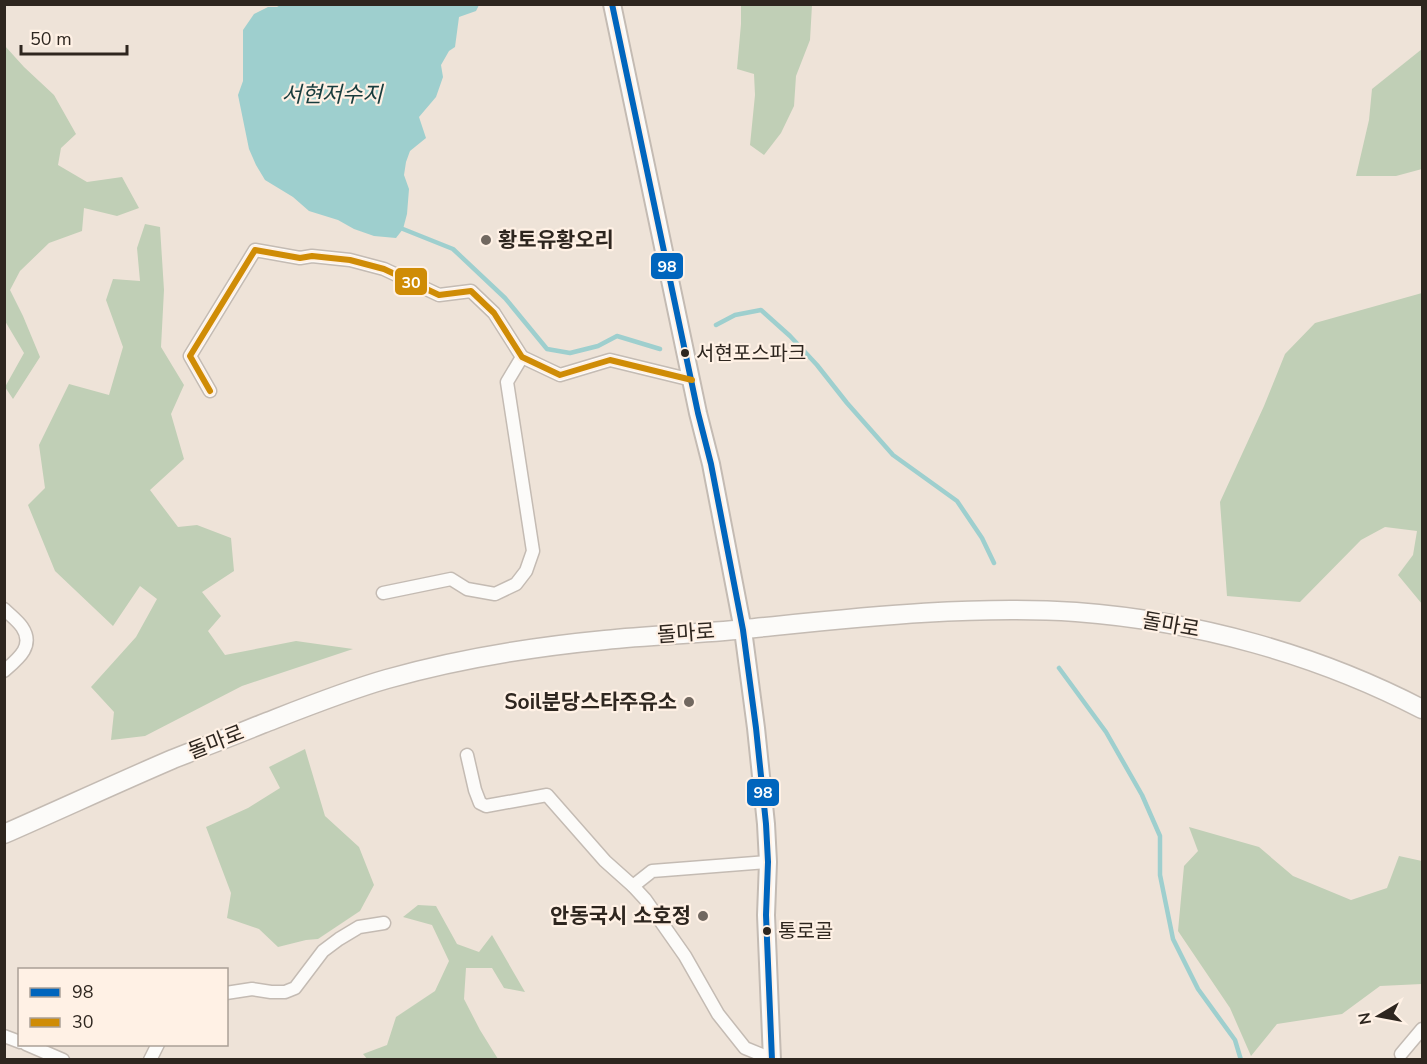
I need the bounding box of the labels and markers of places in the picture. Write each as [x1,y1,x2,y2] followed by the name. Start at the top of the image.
[498,226,614,254] place label: 황토유황오리
[479,233,493,247] marker: 황토유황오리
[696,340,806,367] place label: 서현포스파크
[679,347,691,359] marker: 서현포스파크
[504,688,677,716] place label: Soil분당스타주유소
[682,695,696,709] marker: Soil분당스타주유소
[550,902,691,930] place label: 안동국시 소호정
[696,909,710,923] marker: 안동국시 소호정
[778,918,833,945] place label: 통로골
[761,925,773,937] marker: 통로골

